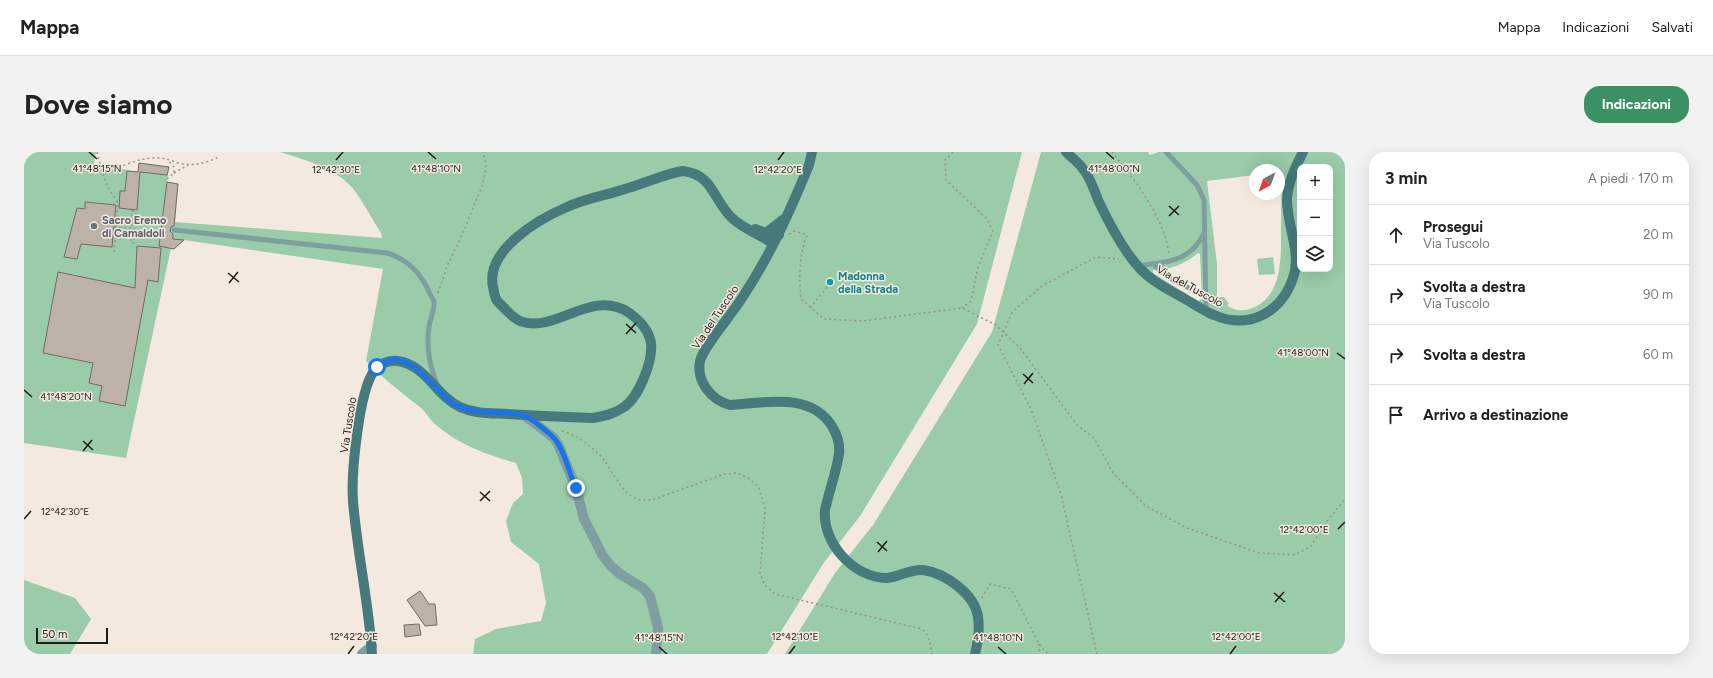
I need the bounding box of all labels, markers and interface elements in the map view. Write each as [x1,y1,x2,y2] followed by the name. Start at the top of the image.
[20,16,79,39] text: Mappa
[1498,19,1540,36] text: Mappa
[1562,19,1629,36] text: Indicazioni
[1651,19,1693,36] text: Salvati
[1584,86,1689,123] button: Indicazioni
[24,87,173,121] text: Dove siamo
[72,162,122,175] text: 41°48'15"N
[411,162,461,175] text: 41°48'10"N
[1088,162,1140,175] text: 41°48'00"N
[312,163,360,176] text: 12°42'30"E
[754,163,802,176] text: 12°42'20"E
[1249,164,1285,200] north arrow
[1297,164,1333,272] map controls
[1297,164,1333,200] button: +
[1385,168,1427,188] text: 3 min
[1588,171,1673,186] text: A piedi · 170 m
[1297,200,1333,236] button: −
[102,214,167,240] place label: Sacro Eremo di Camaldoli
[1423,218,1483,236] text: Prosegui
[89,221,99,231] marker: Sacro Eremo di Camaldoli
[1385,224,1407,246] icon: ahead
[1643,227,1673,242] text: 20 m
[1297,236,1333,272] button: layers
[1423,236,1490,251] text: Via Tuscolo
[1154,263,1225,310] street label: Via del Tuscolo
[838,270,898,296] place label: Madonna della Strada
[825,277,835,287] marker: Madonna della Strada
[1423,278,1526,296] text: Svolta a destra
[689,283,742,352] street label: Via del Tuscolo
[1385,284,1407,306] icon: right
[1643,287,1673,302] text: 90 m
[1423,296,1490,311] text: Via Tuscolo
[1385,344,1407,366] icon: right
[1277,346,1329,359] text: 41°48'00"N
[1423,346,1526,364] text: Svolta a destra
[1643,347,1673,362] text: 60 m
[368,358,386,376] route start
[40,390,92,403] text: 41°48'20"N
[338,396,359,454] street label: Via Tuscolo
[1385,404,1407,426] icon: arrive
[1423,406,1568,424] text: Arrivo a destinazione
[567,479,585,497] route end
[41,505,89,518] text: 12°42'30"E
[1279,523,1329,536] text: 12°42'00"E
[36,626,108,645] scale bar
[42,628,67,641] text: 50 m
[330,630,378,643] text: 12°42'20"E
[772,630,819,643] text: 12°42'10"E
[1211,630,1261,643] text: 12°42'00"E
[634,631,684,644] text: 41°48'15"N
[973,631,1023,644] text: 41°48'10"N

